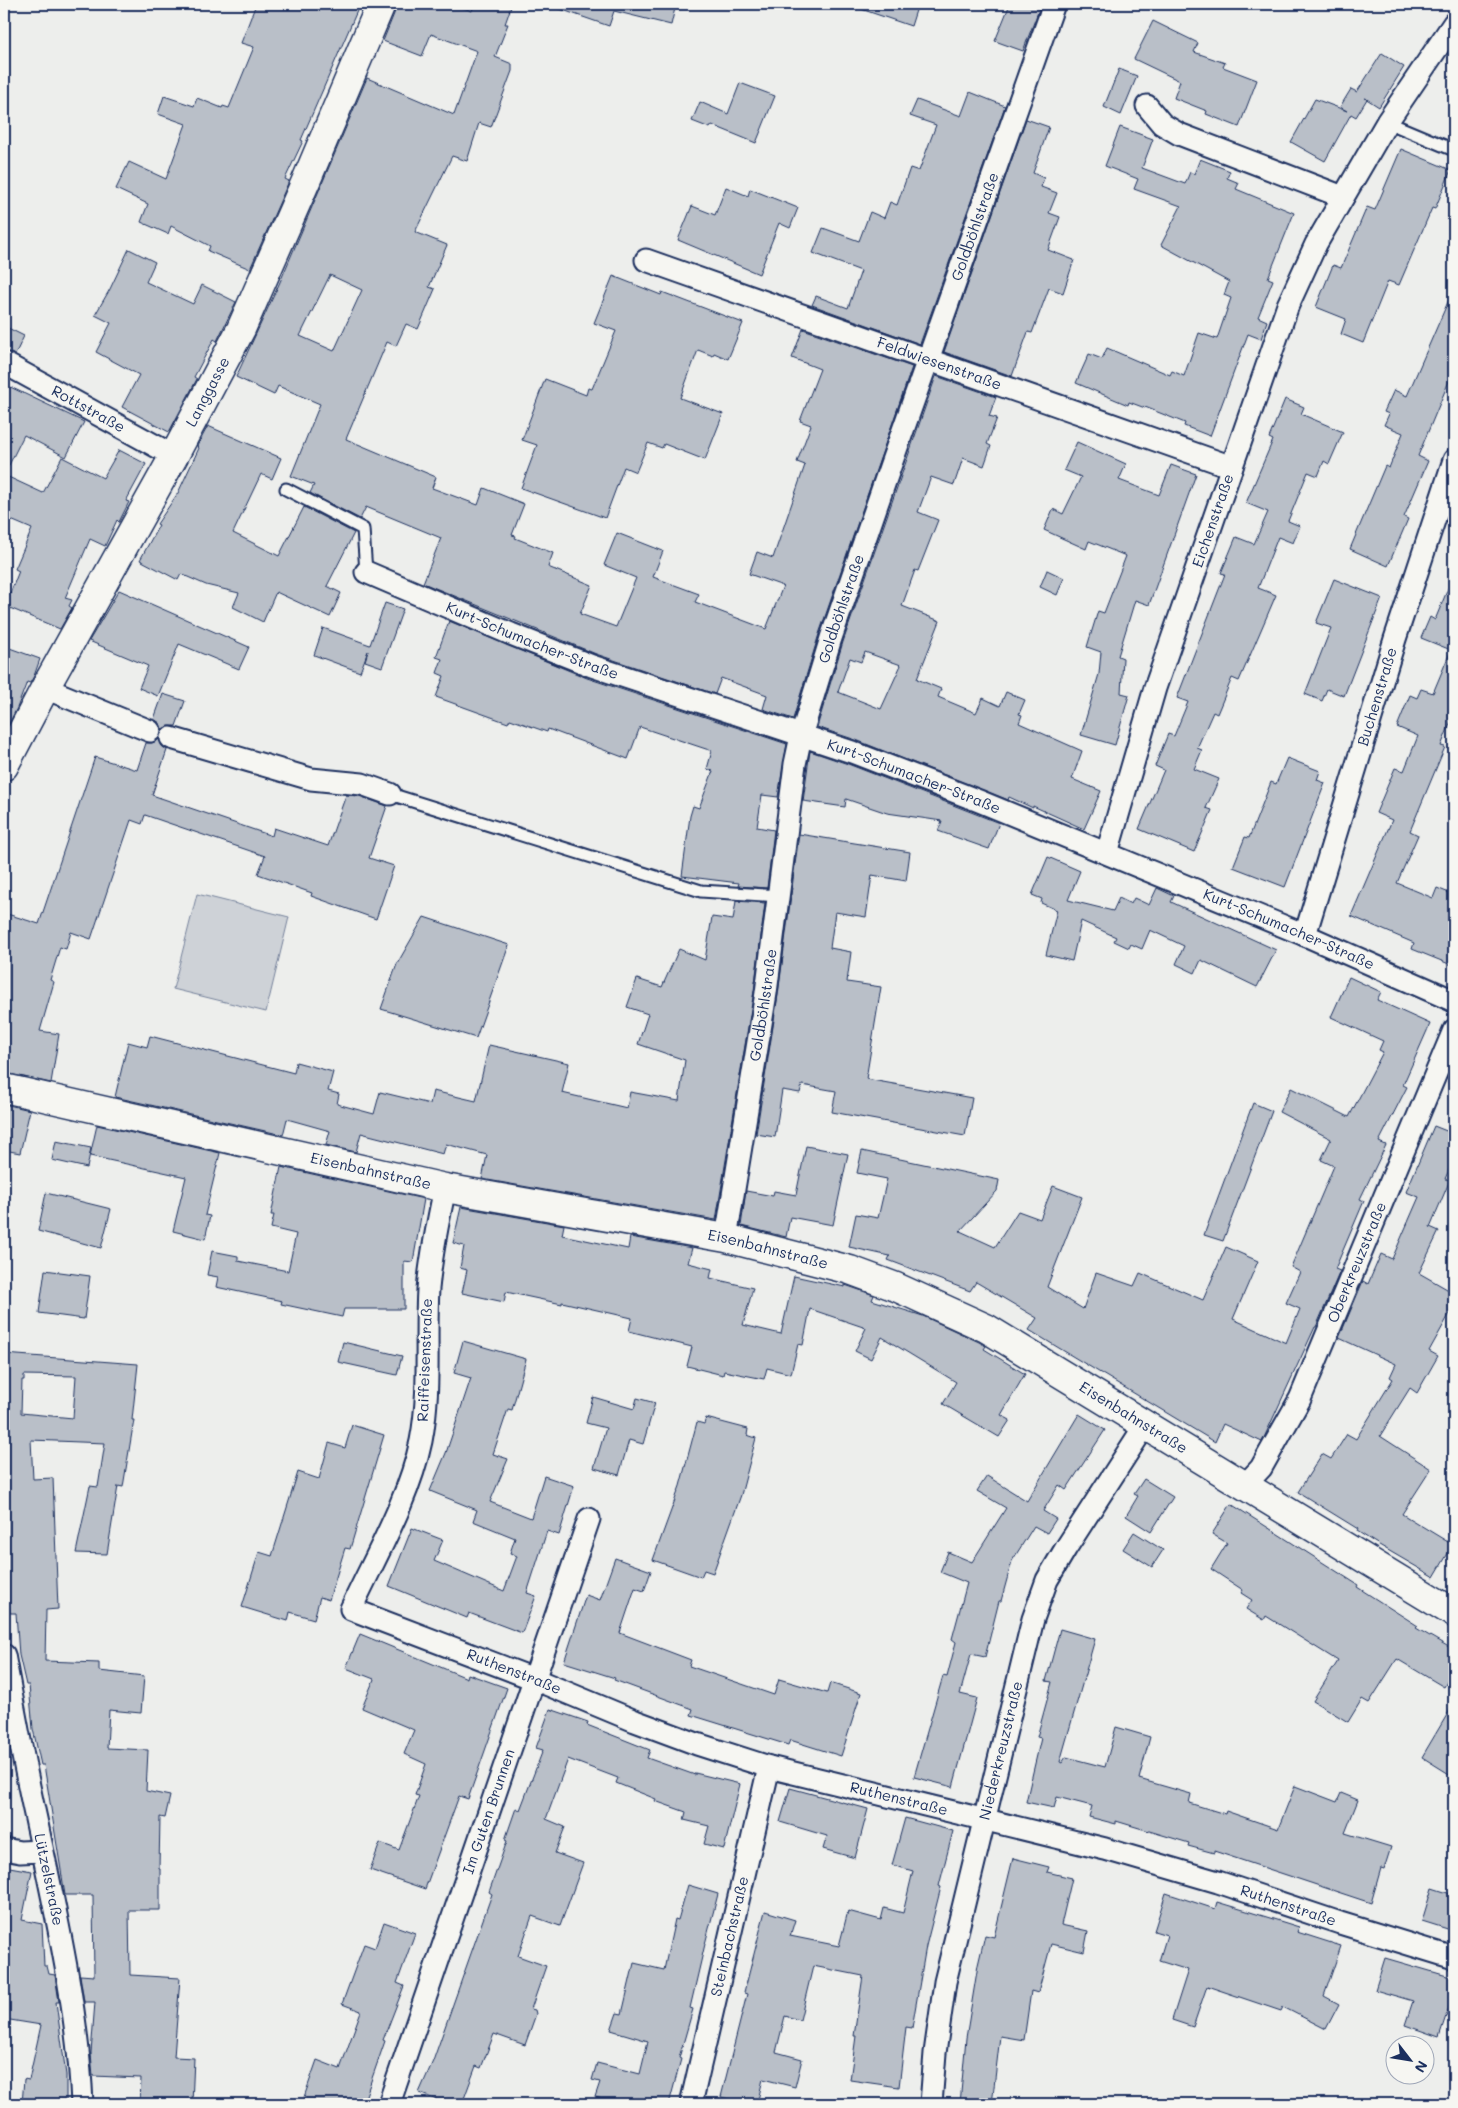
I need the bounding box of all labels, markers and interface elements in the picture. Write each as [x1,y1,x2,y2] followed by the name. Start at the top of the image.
[946,169,1003,283] street label: Goldböhlstraße
[874,331,1005,394] street label: Feldwiesenstraße
[180,353,234,430] street label: Langgasse
[48,380,129,436] street label: Rottstraße
[1187,471,1238,570] street label: Eichenstraße
[813,552,868,666] street label: Goldböhlstraße
[443,596,621,683] street label: Kurt-Schumacher-Straße
[1352,645,1401,748] street label: Buchenstraße
[825,733,1004,818] street label: Kurt-Schumacher-Straße
[1200,883,1378,974] street label: Kurt-Schumacher-Straße
[744,947,781,1063] street label: Goldböhlstraße
[309,1147,433,1194] street label: Eisenbahnstraße
[1322,1199,1390,1326] street label: Oberkreuzstraße
[706,1224,831,1273] street label: Eisenbahnstraße
[412,1298,436,1422] street label: Raiffeisenstraße
[1076,1376,1192,1457] street label: Eisenbahnstraße
[464,1643,565,1698] street label: Ruthenstraße
[974,1679,1027,1822] street label: Niederkreuzstraße
[457,1746,519,1877] street label: Im Guten Brunnen
[848,1776,950,1819] street label: Ruthenstraße
[30,1831,69,1927] street label: Lützelstraße
[705,1874,752,1998] street label: Steinbachstraße
[1238,1879,1339,1930] street label: Ruthenstraße
[1386,2036,1436,2086] north arrow
[1411,2057,1432,2076] text: N

